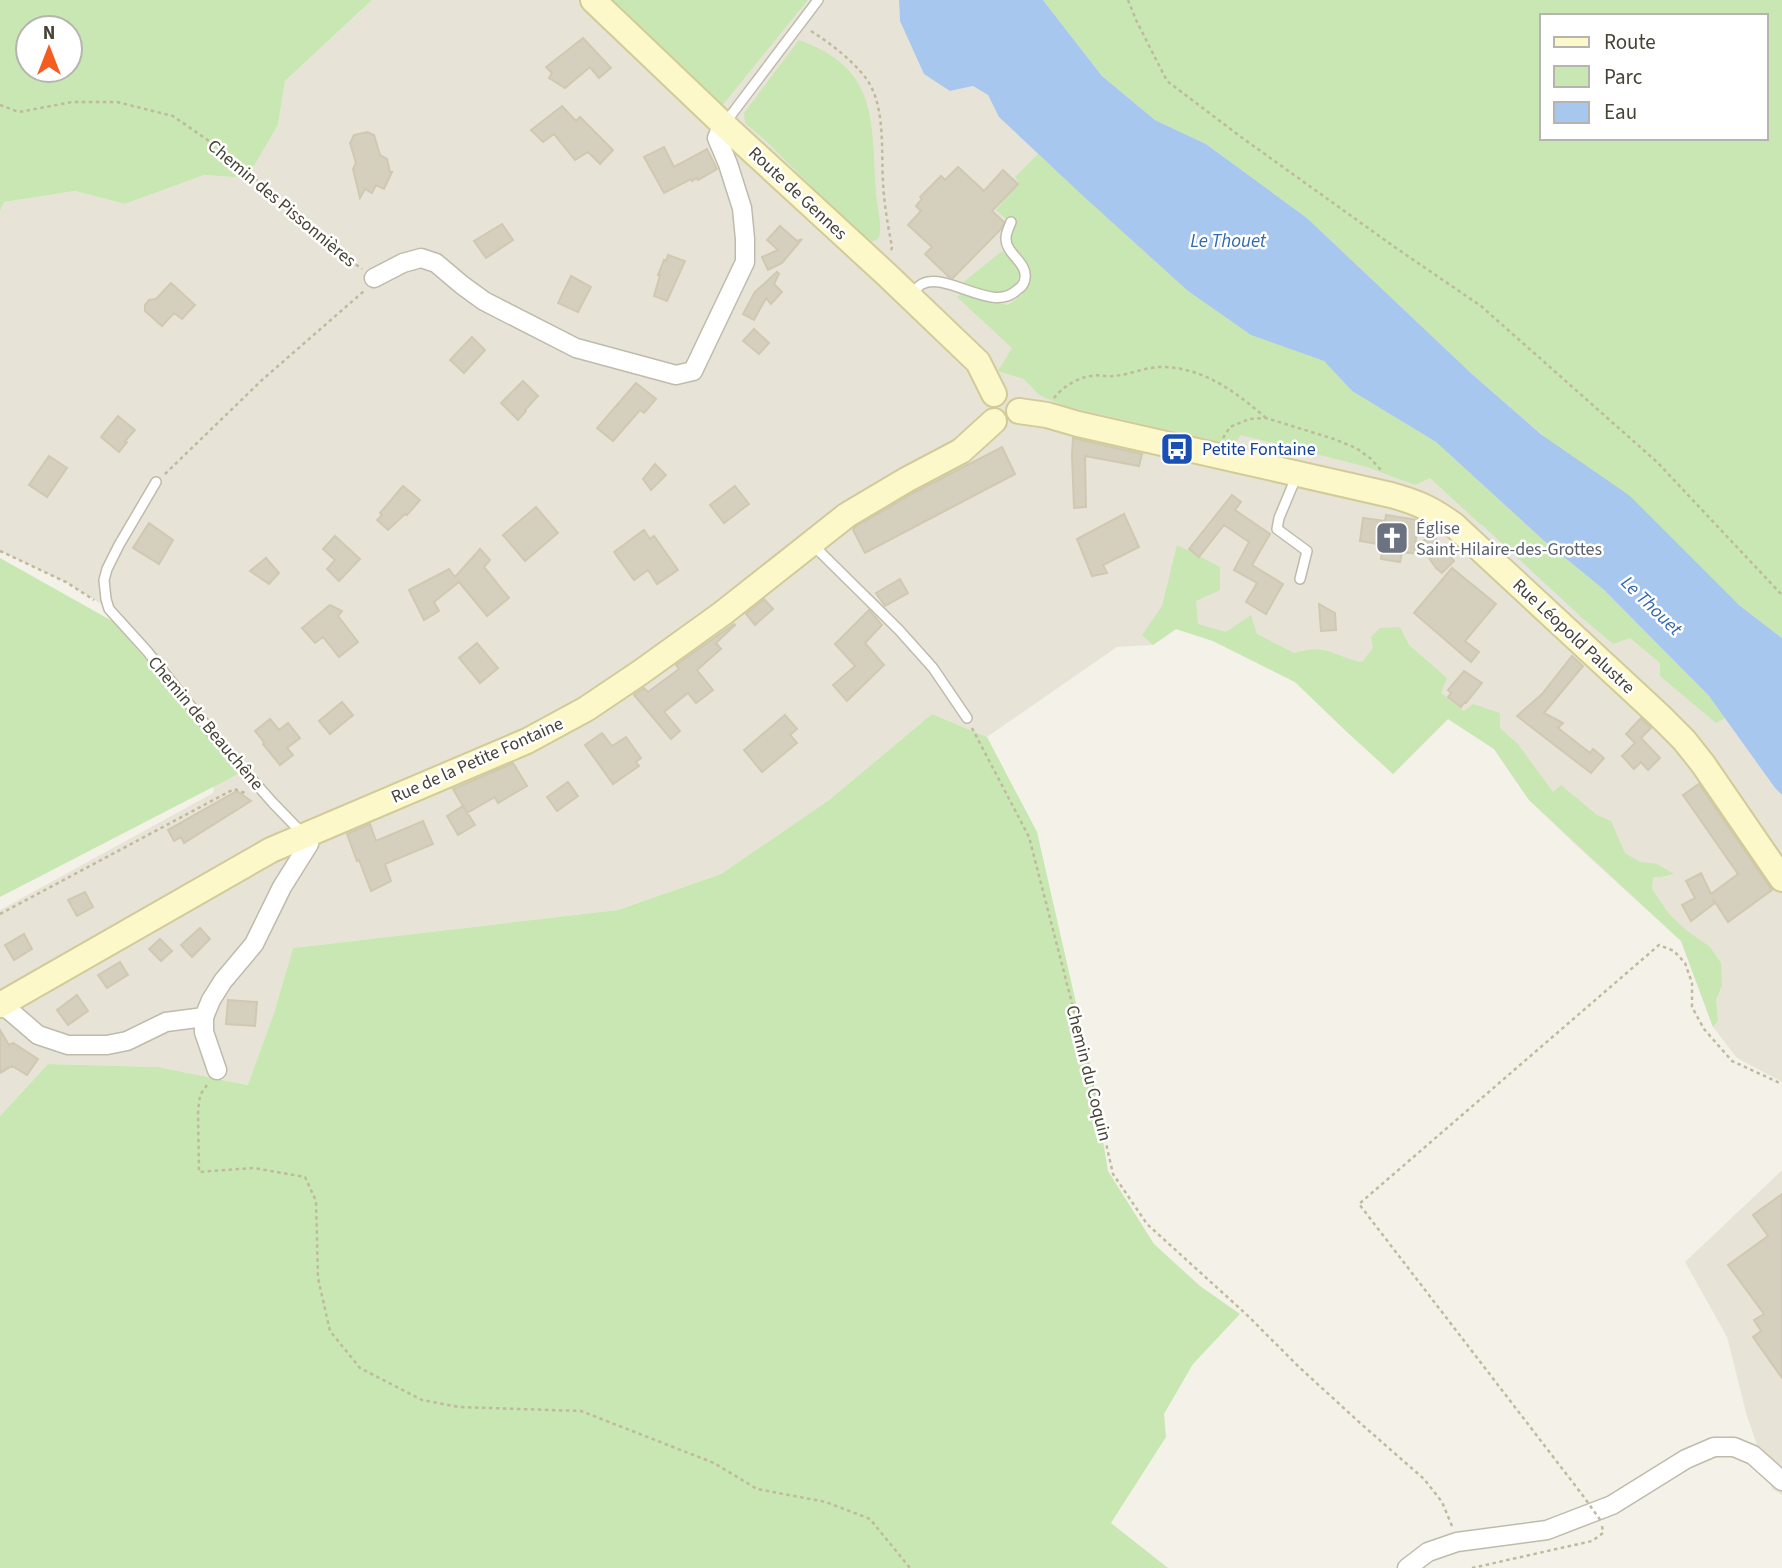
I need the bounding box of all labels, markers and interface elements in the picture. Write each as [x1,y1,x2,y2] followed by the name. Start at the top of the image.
[14,14,84,84] north arrow
[1540,14,1768,140] legend
[43,20,55,47] text: N
[1604,27,1656,57] text: Route
[1604,62,1643,92] text: Parc
[1604,97,1637,127] text: Eau
[202,134,361,273] street label: Chemin des Pissonnières
[743,141,853,246] street label: Route de Gennes
[1190,228,1267,255] water label: Le Thouet
[1158,430,1196,468] bus stop icon: Petite Fontaine
[1202,437,1316,462] place label: Petite Fontaine
[1416,516,1602,562] place label: Église Saint-Hilaire-des-Grottes
[1373,519,1411,557] church icon: Église Saint-Hilaire-des-Grottes
[1614,570,1688,643] water label: Le Thouet
[1507,573,1640,700] street label: Rue Léopold Palustre
[142,651,269,796] street label: Chemin de Beauchêne
[387,711,567,810] street label: Rue de la Petite Fontaine
[1060,1003,1117,1144] street label: Chemin du Coquin

